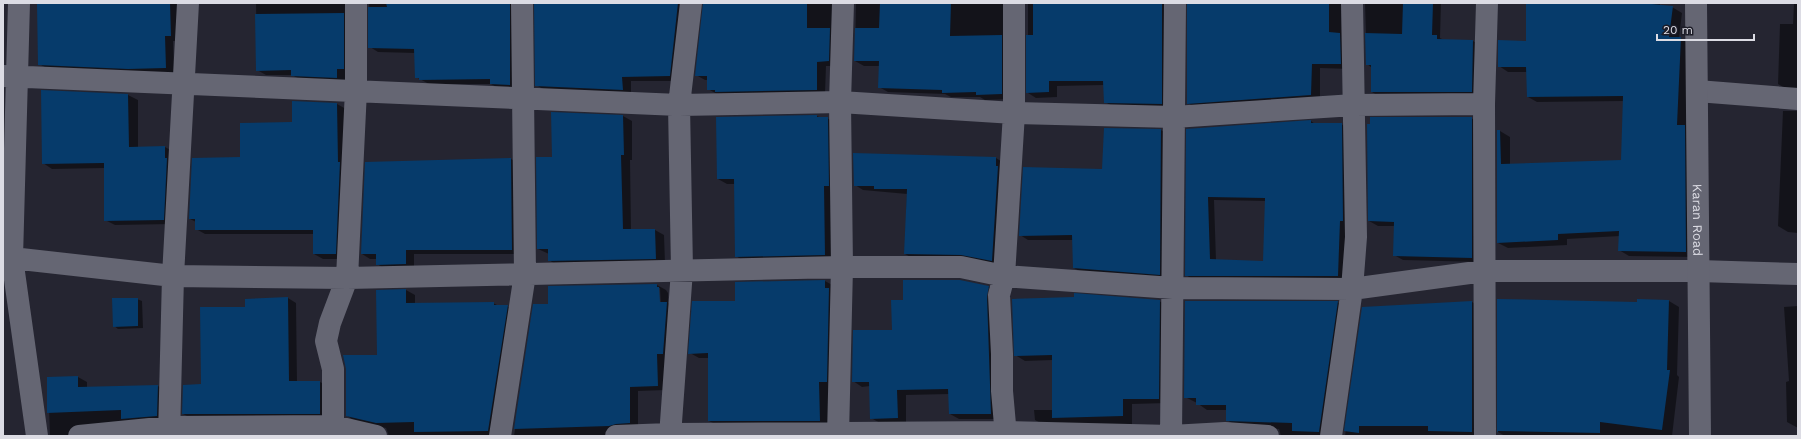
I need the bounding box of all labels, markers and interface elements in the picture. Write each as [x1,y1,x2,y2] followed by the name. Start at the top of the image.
[1657,16,1754,42] scale bar
[1663,23,1693,37] text: 20 m
[1690,184,1706,256] street label: Karan Road

